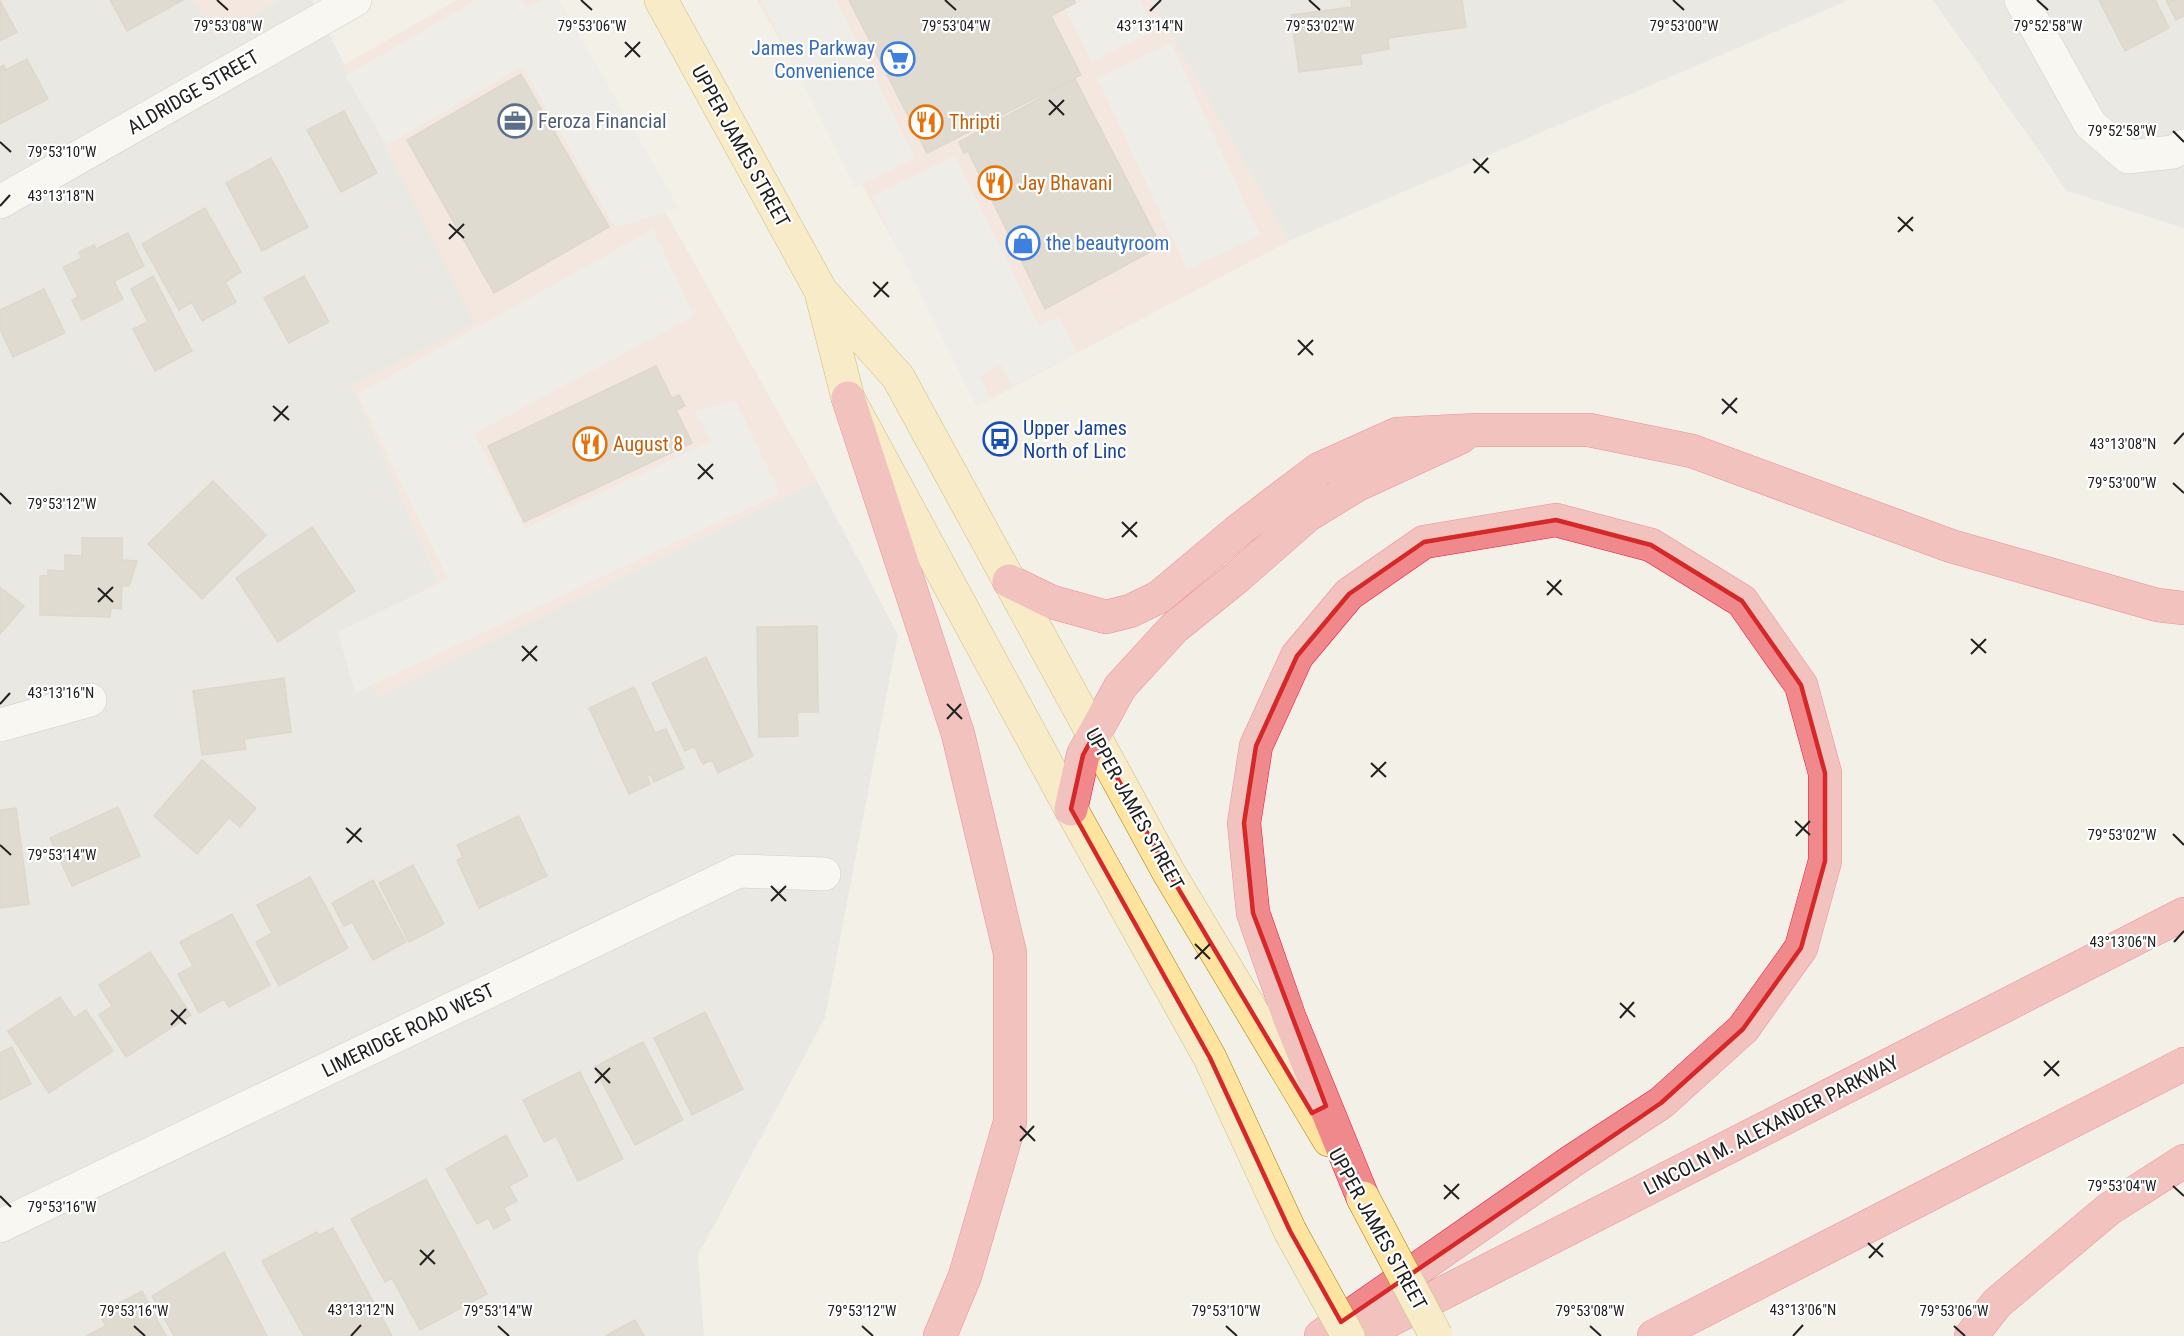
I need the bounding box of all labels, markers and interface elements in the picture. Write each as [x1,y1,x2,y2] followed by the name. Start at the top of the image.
[194,17,263,35] text: 79°53'08"W
[558,17,627,35] text: 79°53'06"W
[922,17,991,35] text: 79°53'04"W
[1117,17,1183,35] text: 43°13'14"N
[1286,17,1355,35] text: 79°53'02"W
[1650,17,1719,35] text: 79°53'00"W
[2014,17,2083,35] text: 79°52'58"W
[751,36,875,83] place label: James Parkway Convenience
[880,41,916,77] supermarket icon: James Parkway Convenience
[123,45,263,139] street label: ALDRIDGE STREET
[687,61,795,231] street label: UPPER JAMES STREET
[497,103,533,139] office icon: Feroza Financial
[908,104,944,140] restaurant icon: Thripti
[538,109,667,133] place label: Feroza Financial
[949,110,1000,134] place label: Thripti
[2088,122,2157,140] text: 79°52'58"W
[28,143,97,161] text: 79°53'10"W
[977,165,1013,201] restaurant icon: Jay Bhavani
[1018,171,1112,195] place label: Jay Bhavani
[28,187,94,205] text: 43°13'18"N
[1005,225,1041,261] shop icon: the beautyroom
[1046,231,1169,255] place label: the beautyroom
[1023,416,1127,463] place label: Upper James North of Linc
[982,421,1018,457] bus stop icon: Upper James North of Linc
[572,426,608,462] restaurant icon: August 8
[613,432,683,456] place label: August 8
[2090,435,2156,453] text: 43°13'08"N
[2088,474,2157,492] text: 79°53'00"W
[28,495,97,513] text: 79°53'12"W
[28,684,94,702] text: 43°13'16"N
[1081,724,1189,894] street label: UPPER JAMES STREET
[2088,826,2157,844] text: 79°53'02"W
[28,846,97,864] text: 79°53'14"W
[2090,933,2156,951] text: 43°13'06"N
[318,978,498,1082] street label: LIMERIDGE ROAD WEST
[1639,1050,1903,1200] street label: LINCOLN M. ALEXANDER PARKWAY
[1324,1144,1432,1314] street label: UPPER JAMES STREET
[2088,1177,2157,1195] text: 79°53'04"W
[28,1198,97,1216] text: 79°53'16"W
[328,1301,394,1319] text: 43°13'12"N
[1770,1301,1836,1319] text: 43°13'06"N
[100,1302,169,1320] text: 79°53'16"W
[464,1302,533,1320] text: 79°53'14"W
[828,1302,897,1320] text: 79°53'12"W
[1192,1302,1261,1320] text: 79°53'10"W
[1556,1302,1625,1320] text: 79°53'08"W
[1920,1302,1989,1320] text: 79°53'06"W

